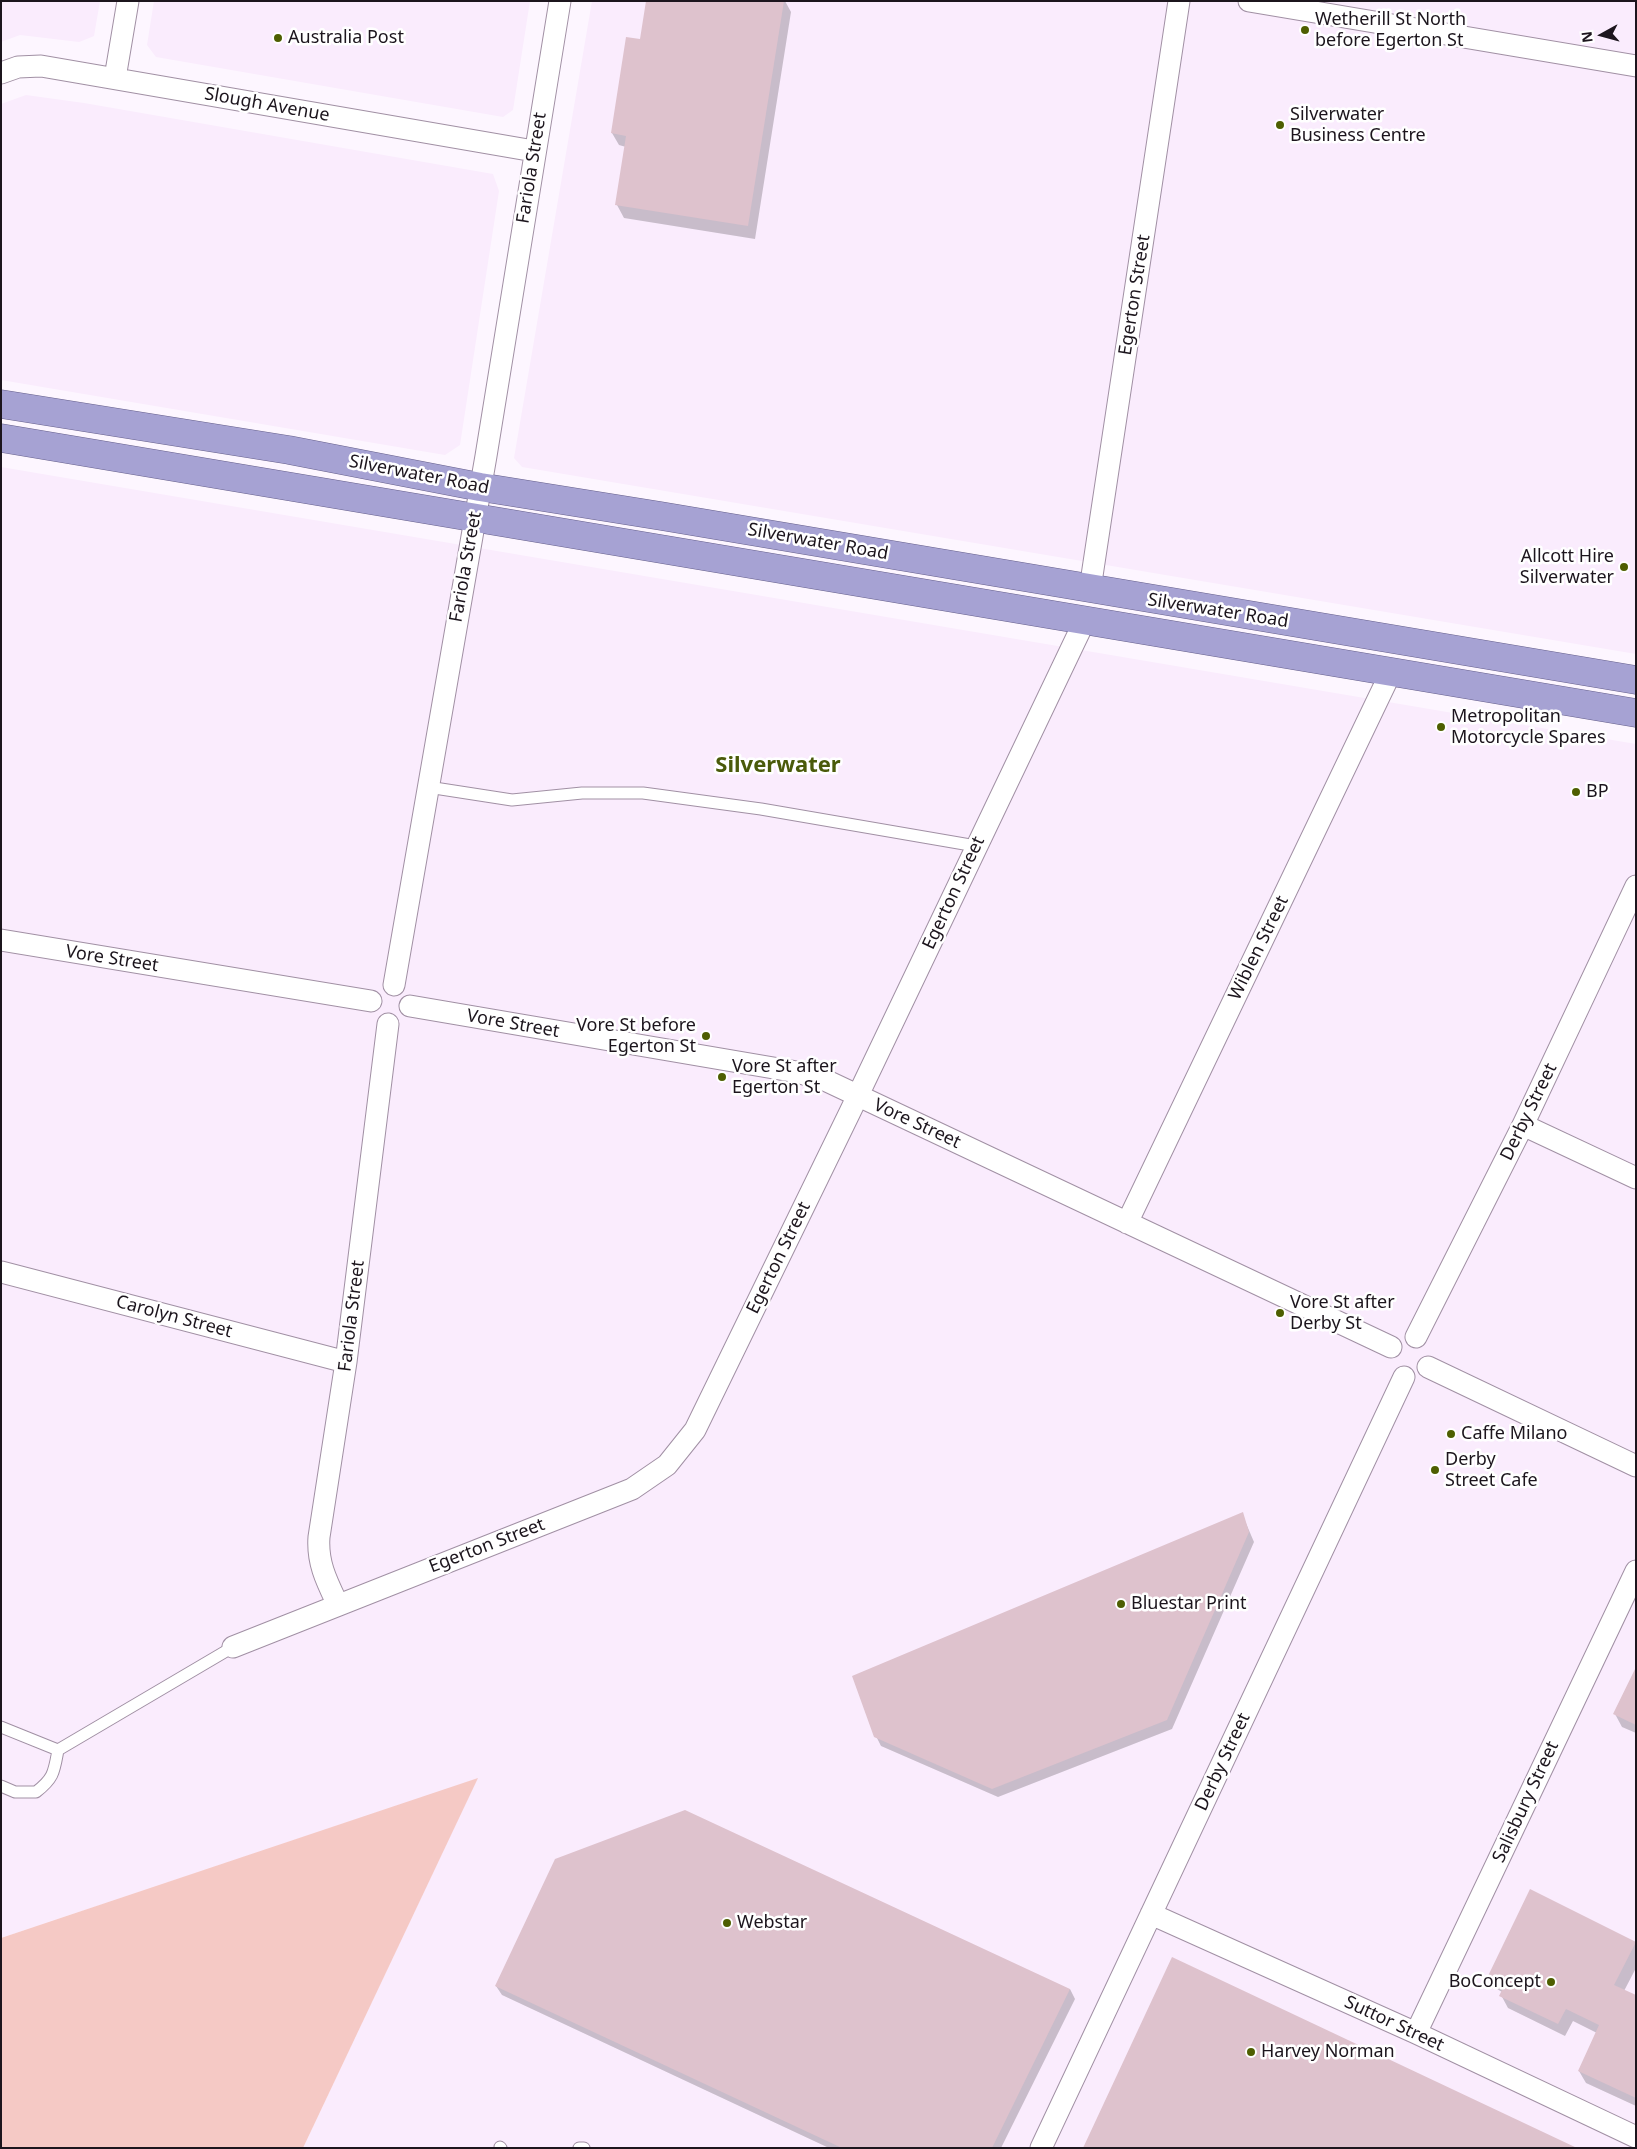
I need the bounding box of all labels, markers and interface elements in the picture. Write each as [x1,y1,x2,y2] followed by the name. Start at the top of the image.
[1315,9,1466,52] place label: Wetherill St North before Egerton St
[1577,10,1627,60] north arrow
[1299,24,1311,36] marker: Wetherill St North before Egerton St
[288,27,404,49] place label: Australia Post
[1576,30,1597,44] text: N
[272,32,284,44] marker: Australia Post
[203,83,331,127] street label: Slough Avenue
[1290,104,1426,146] place label: Silverwater Business Centre
[513,111,551,225] street label: Fariola Street
[1274,119,1286,131] marker: Silverwater Business Centre
[1115,233,1155,357] street label: Egerton Street
[347,451,491,499] street label: Silverwater Road
[446,510,486,624] street label: Fariola Street
[746,519,890,565] street label: Silverwater Road
[1520,546,1614,588] place label: Allcott Hire Silverwater
[1618,561,1630,573] marker: Allcott Hire Silverwater
[1146,589,1290,633] street label: Silverwater Road
[1451,706,1606,749] place label: Metropolitan Motorcycle Spares
[1435,721,1447,733] marker: Metropolitan Motorcycle Spares
[715,753,841,779] district label: Silverwater
[1586,781,1609,803] place label: BP
[1570,786,1582,798] marker: BP
[918,833,990,953] street label: Egerton Street
[1224,892,1294,1004] street label: Wiblen Street
[64,941,160,977] street label: Vore Street
[465,1005,561,1043] street label: Vore Street
[576,1015,696,1058] place label: Vore St before Egerton St
[700,1030,712,1042] marker: Vore St before Egerton St
[732,1056,837,1098] place label: Vore St after Egerton St
[1496,1060,1562,1164] street label: Derby Street
[716,1071,728,1083] marker: Vore St after Egerton St
[870,1094,964,1154] street label: Vore Street
[743,1198,815,1318] street label: Egerton Street
[334,1259,370,1373] street label: Fariola Street
[114,1291,234,1343] street label: Carolyn Street
[1290,1292,1395,1335] place label: Vore St after Derby St
[1274,1307,1286,1319] marker: Vore St after Derby St
[1461,1423,1567,1445] place label: Caffe Milano
[1445,1428,1457,1440] marker: Caffe Milano
[1445,1449,1538,1492] place label: Derby Street Cafe
[1429,1464,1441,1476] marker: Derby Street Cafe
[426,1514,548,1578] street label: Egerton Street
[1131,1593,1247,1615] place label: Bluestar Print
[1115,1598,1127,1610] marker: Bluestar Print
[1191,1710,1255,1814] street label: Derby Street
[1488,1738,1564,1866] street label: Salisbury Street
[737,1912,807,1934] place label: Webstar
[721,1917,733,1929] marker: Webstar
[1449,1971,1541,1993] place label: BoConcept
[1545,1976,1557,1988] marker: BoConcept
[1341,1992,1447,2056] street label: Suttor Street
[1261,2041,1395,2063] place label: Harvey Norman
[1245,2046,1257,2058] marker: Harvey Norman

